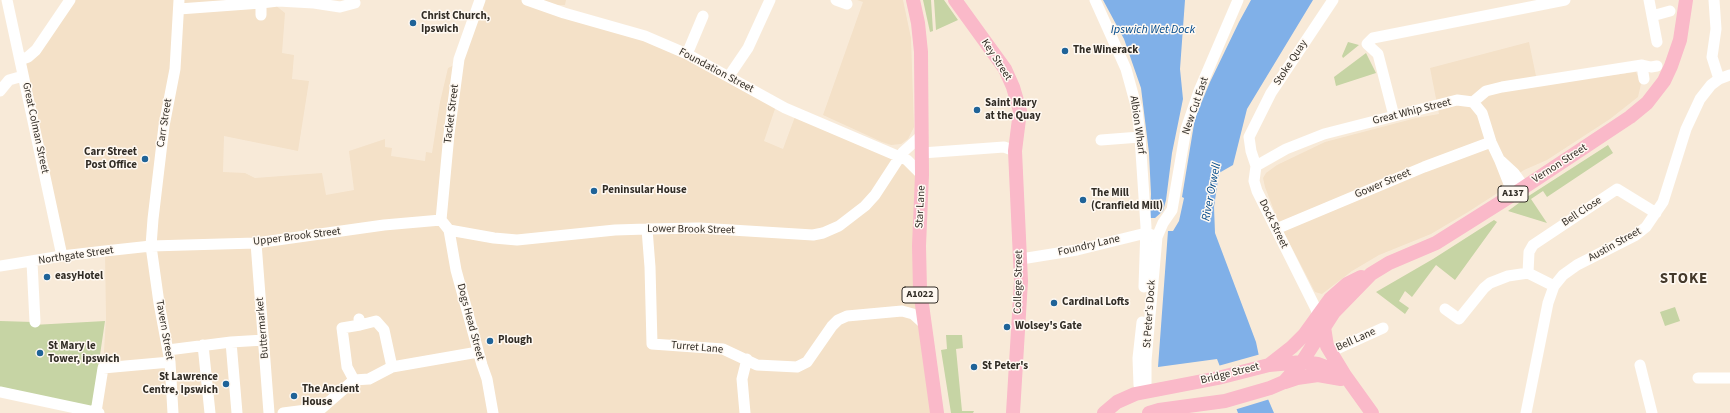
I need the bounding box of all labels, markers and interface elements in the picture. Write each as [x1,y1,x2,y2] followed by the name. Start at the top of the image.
[421,10,490,36] place label: Christ Church, Ipswich
[408,18,418,28] marker: Christ Church, Ipswich
[1111,23,1195,37] water label: Ipswich Wet Dock
[978,37,1014,83] street label: Key Street
[1271,38,1311,88] street label: Stoke Quay
[1073,44,1138,58] place label: The Winerack
[676,46,756,96] street label: Foundation Street
[1060,46,1070,56] marker: The Winerack
[1180,75,1212,137] street label: New Cut East
[19,81,51,175] street label: Great Colman Street
[442,84,462,144] street label: Tacket Street
[1126,95,1148,155] street label: Albion Wharf
[1371,96,1453,128] street label: Great Whip Street
[985,97,1041,123] place label: Saint Mary at the Quay
[155,98,175,148] street label: Carr Street
[972,105,982,115] marker: Saint Mary at the Quay
[1530,141,1590,187] street label: Vernon Street
[84,146,137,172] place label: Carr Street Post Office
[140,154,150,164] marker: Carr Street Post Office
[1199,162,1225,222] water label: River Orwell
[1353,166,1413,202] street label: Gower Street
[602,184,687,198] place label: Peninsular House
[913,185,929,229] street label: Star Lane
[589,186,599,196] marker: Peninsular House
[1498,186,1528,202] road number: A137
[1091,187,1163,213] place label: The Mill (Cranfield Mill)
[1560,194,1604,230] street label: Bell Close
[1078,195,1088,205] marker: The Mill (Cranfield Mill)
[1255,197,1291,251] street label: Dock Street
[647,223,735,237] street label: Lower Brook Street
[252,225,342,249] street label: Upper Brook Street
[1586,225,1644,265] street label: Austin Street
[1057,232,1121,260] street label: Foundry Lane
[37,244,115,268] street label: Northgate Street
[1012,250,1026,314] street label: College Street
[55,270,103,284] place label: easyHotel
[1660,271,1708,289] district label: STOKE
[42,272,52,282] marker: easyHotel
[1141,280,1159,348] street label: St Peter's Dock
[453,282,487,362] street label: Dogs Head Street
[902,287,938,303] road number: A1022
[1062,296,1129,310] place label: Cardinal Lofts
[254,297,272,359] street label: Buttermarket
[1049,298,1059,308] marker: Cardinal Lofts
[152,299,176,361] street label: Tavern Street
[1015,320,1082,334] place label: Wolsey's Gate
[1002,322,1012,332] marker: Wolsey's Gate
[1334,325,1378,355] street label: Bell Lane
[498,334,532,348] place label: Plough
[485,336,495,346] marker: Plough
[670,339,724,357] street label: Turret Lane
[48,340,120,366] place label: St Mary le Tower, ipswich
[35,348,45,358] marker: St Mary le Tower, ipswich
[982,360,1028,374] place label: St Peter's
[1199,360,1261,388] street label: Bridge Street
[969,362,979,372] marker: St Peter's
[142,371,218,397] place label: St Lawrence Centre, Ipswich
[221,379,231,389] marker: St Lawrence Centre, Ipswich
[302,383,359,409] place label: The Ancient House
[289,391,299,401] marker: The Ancient House

